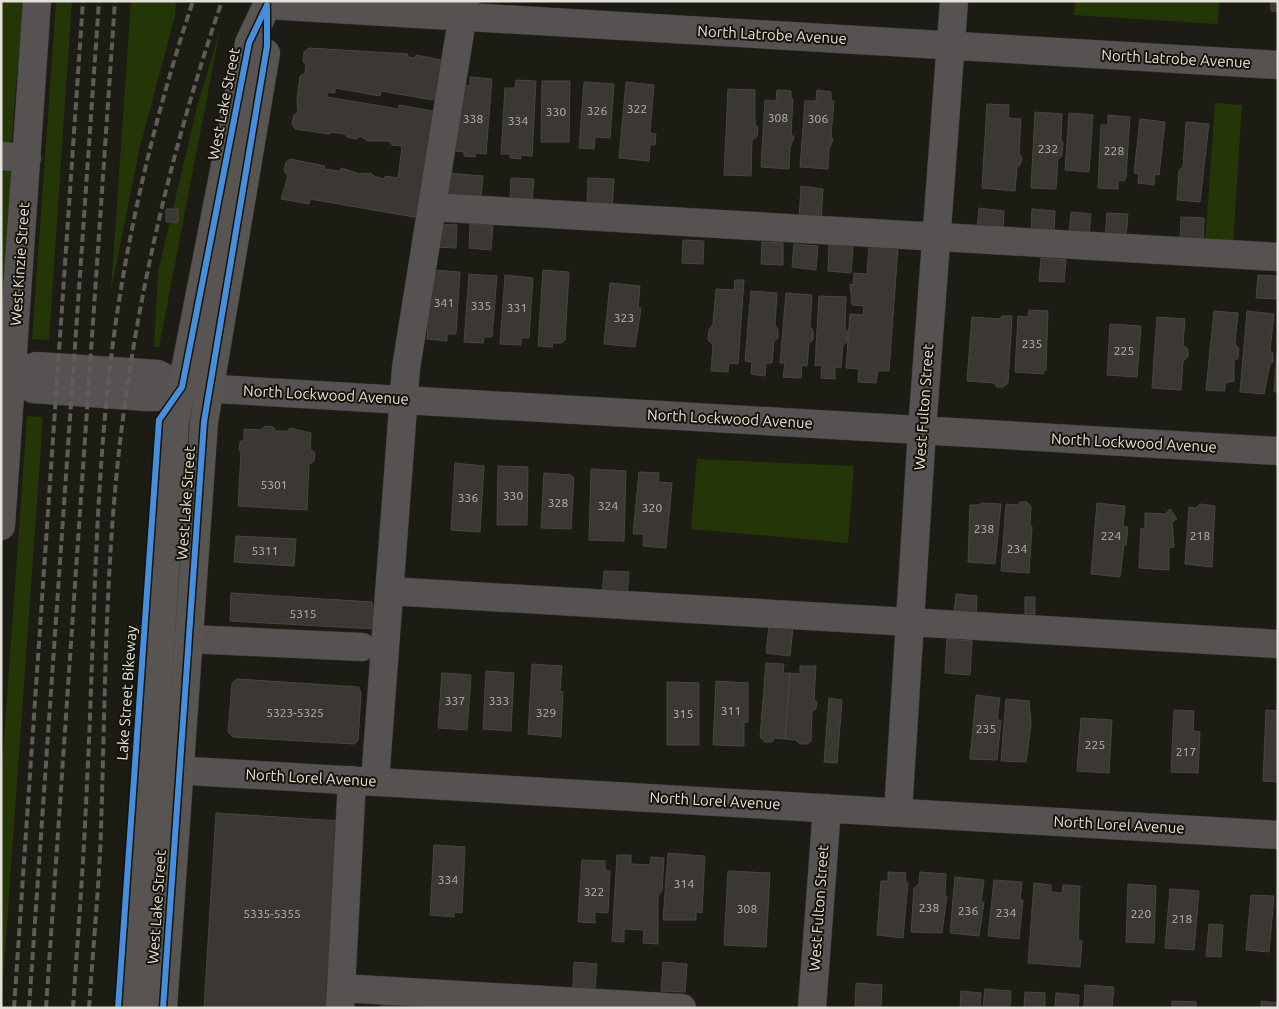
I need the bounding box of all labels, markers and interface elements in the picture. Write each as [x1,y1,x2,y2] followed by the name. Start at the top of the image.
[697,22,847,47] street label: North Latrobe Avenue
[204,46,243,162] street label: West Lake Street
[1101,46,1251,71] street label: North Latrobe Avenue
[627,102,647,115] house number: 322
[587,104,607,117] house number: 326
[546,105,566,118] house number: 330
[768,111,788,124] house number: 308
[463,112,483,125] house number: 338
[808,112,828,125] house number: 306
[508,114,528,127] house number: 334
[1038,142,1058,155] house number: 232
[1104,144,1124,157] house number: 228
[7,202,32,326] street label: West Kinzie Street
[434,296,454,309] house number: 341
[471,299,491,312] house number: 335
[507,301,527,314] house number: 331
[614,311,634,324] house number: 323
[1022,337,1042,350] house number: 235
[911,343,936,471] street label: West Fulton Street
[1114,344,1134,357] house number: 225
[243,382,409,407] street label: North Lockwood Avenue
[647,406,813,431] street label: North Lockwood Avenue
[1051,430,1217,455] street label: North Lockwood Avenue
[173,445,198,560] street label: West Lake Street
[260,478,288,491] house number: 5301
[503,489,523,502] house number: 330
[458,491,478,504] house number: 336
[548,496,568,509] house number: 328
[598,499,618,512] house number: 324
[642,501,662,514] house number: 320
[974,522,994,535] house number: 238
[1101,529,1121,542] house number: 224
[1190,529,1210,542] house number: 218
[1007,542,1027,555] house number: 234
[251,544,279,557] house number: 5311
[289,607,317,620] house number: 5315
[113,625,140,761] street label: Lake Street Bikeway
[445,694,465,707] house number: 337
[489,694,509,707] house number: 333
[721,704,741,717] house number: 311
[266,706,324,719] house number: 5323-5325
[536,706,556,719] house number: 329
[673,707,693,720] house number: 315
[976,722,996,735] house number: 235
[1085,738,1105,751] house number: 225
[1176,745,1196,758] house number: 217
[245,766,377,789] street label: North Lorel Avenue
[649,789,781,812] street label: North Lorel Avenue
[1053,813,1185,836] street label: North Lorel Avenue
[806,844,831,972] street label: West Fulton Street
[144,849,169,964] street label: West Lake Street
[438,873,458,886] house number: 334
[674,877,694,890] house number: 314
[584,885,604,898] house number: 322
[919,901,939,914] house number: 238
[737,902,757,915] house number: 308
[958,904,978,917] house number: 236
[996,906,1016,919] house number: 234
[243,907,301,920] house number: 5335-5355
[1131,907,1151,920] house number: 220
[1172,912,1192,925] house number: 218

